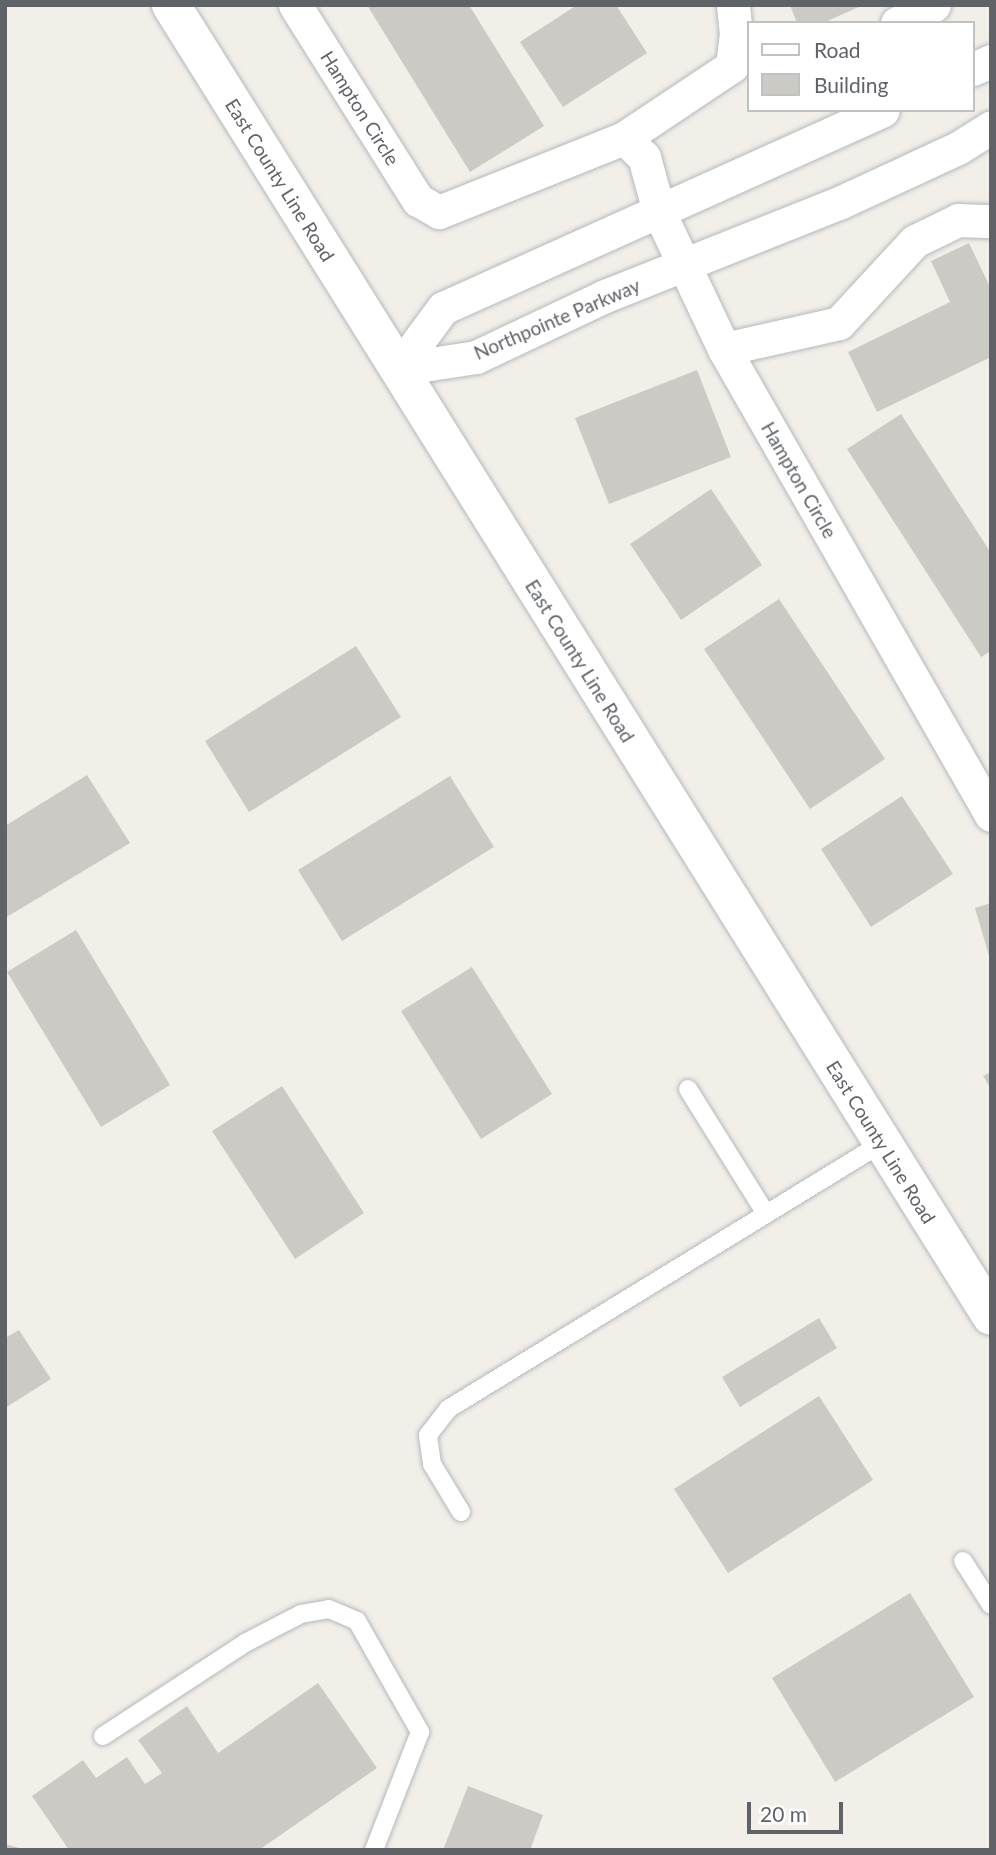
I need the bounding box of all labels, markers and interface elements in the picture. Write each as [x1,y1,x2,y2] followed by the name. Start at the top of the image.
[748,21,975,112] legend
[814,37,861,62] text: Road
[316,47,404,169] street label: Hampton Circle
[814,72,889,97] text: Building
[221,94,339,266] street label: East County Line Road
[470,274,644,364] street label: Northpointe Parkway
[757,418,841,542] street label: Hampton Circle
[521,575,639,747] street label: East County Line Road
[822,1056,940,1228] street label: East County Line Road
[751,1788,847,1832] scale bar
[760,1801,807,1826] text: 20 m

